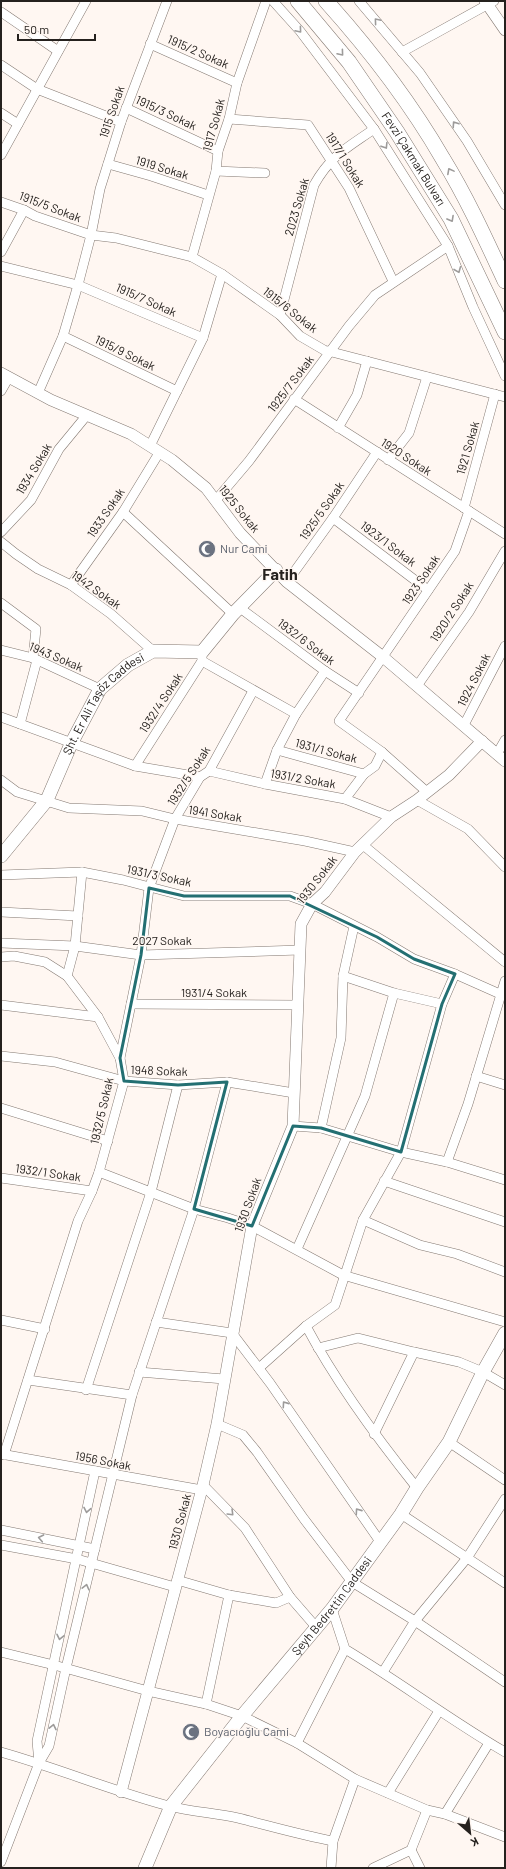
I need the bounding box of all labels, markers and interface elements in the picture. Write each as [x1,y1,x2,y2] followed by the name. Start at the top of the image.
[18,16,95,42] scale bar
[374,18,381,26] one-way arrow
[24,22,49,36] text: 50 m
[294,26,301,33] one-way arrow
[165,31,231,71] street label: 1915/2 Sokak
[337,48,344,55] one-way arrow
[96,84,127,140] street label: 1915 Sokak
[134,92,199,132] street label: 1915/3 Sokak
[199,97,227,153] street label: 1917 Sokak
[379,109,449,208] street label: Fevzi Çakmak Bulvarı
[452,121,460,128] one-way arrow
[323,129,368,190] street label: 1917/1 Sokak
[380,142,387,149] one-way arrow
[134,152,190,182] street label: 1919 Sokak
[447,168,455,175] one-way arrow
[281,176,311,237] street label: 2023 Sokak
[17,188,83,224] street label: 1915/5 Sokak
[446,215,454,223] one-way arrow
[453,266,461,273] one-way arrow
[114,279,179,319] street label: 1915/7 Sokak
[260,284,321,335] street label: 1915/6 Sokak
[93,331,158,373] street label: 1915/9 Sokak
[264,352,316,415] street label: 1925/7 Sokak
[453,419,481,476] street label: 1921 Sokak
[379,435,435,478] street label: 1920 Sokak
[12,440,54,497] street label: 1934 Sokak
[296,479,346,542] street label: 1925/5 Sokak
[216,482,263,535] street label: 1925 Sokak
[83,485,127,540] street label: 1933 Sokak
[358,518,419,569] street label: 1923/1 Sokak
[197,539,217,559] mosque icon: Nur Cami
[220,541,268,555] place label: Nur Cami
[398,552,442,607] street label: 1923 Sokak
[262,564,298,583] district label: Fatih
[69,567,124,611] street label: 1942 Sokak
[427,579,476,644] street label: 1920/2 Sokak
[275,615,338,667] street label: 1932/6 Sokak
[27,638,85,674] street label: 1943 Sokak
[59,650,146,757] street label: Şht. Er Ali Taşöz Caddesi
[454,651,492,708] street label: 1924 Sokak
[136,670,185,735] street label: 1932/4 Sokak
[294,735,359,765] street label: 1931/1 Sokak
[164,743,213,808] street label: 1932/5 Sokak
[269,765,337,791] street label: 1931/2 Sokak
[187,802,243,824] street label: 1941 Sokak
[293,852,339,906] street label: 1930 Sokak
[126,861,193,889] street label: 1931/3 Sokak
[132,933,192,947] street label: 2027 Sokak
[181,985,247,999] street label: 1931/4 Sokak
[130,1062,188,1078] street label: 1948 Sokak
[87,1076,115,1145] street label: 1932/5 Sokak
[14,1160,82,1184] street label: 1932/1 Sokak
[231,1175,263,1234] street label: 1930 Sokak
[283,1401,290,1408] one-way arrow
[74,1448,132,1472] street label: 1956 Sokak
[165,1492,193,1551] street label: 1930 Sokak
[83,1506,91,1513] one-way arrow
[226,1508,234,1516] one-way arrow
[356,1508,363,1515] one-way arrow
[38,1534,44,1543] one-way arrow
[288,1553,374,1657] street label: Şeyh Bedrettin Caddesi
[81,1584,89,1590] one-way arrow
[57,1634,65,1640] one-way arrow
[181,1722,201,1742] mosque icon: Boyacıoğlu Cami
[49,1724,57,1730] one-way arrow
[204,1724,289,1738] place label: Boyacıoğlu Cami
[450,1813,490,1853] north arrow
[469,1835,481,1850] text: K

